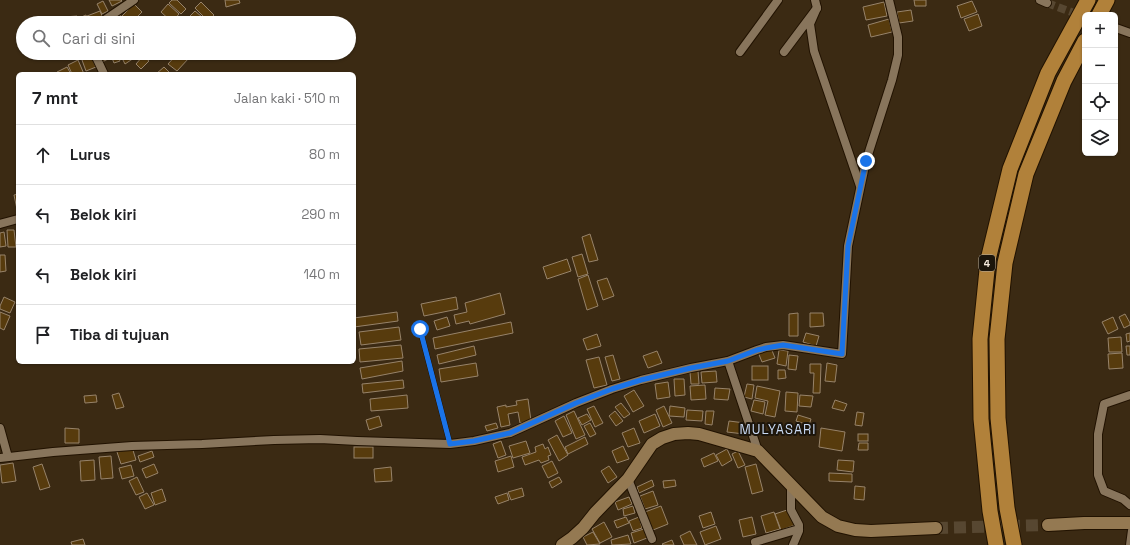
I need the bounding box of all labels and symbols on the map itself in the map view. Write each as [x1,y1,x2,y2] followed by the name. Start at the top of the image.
[857,152,875,170] route end
[979,255,995,271] road number: 4
[411,320,429,338] route start
[740,421,817,438] district label: MULYASARI

